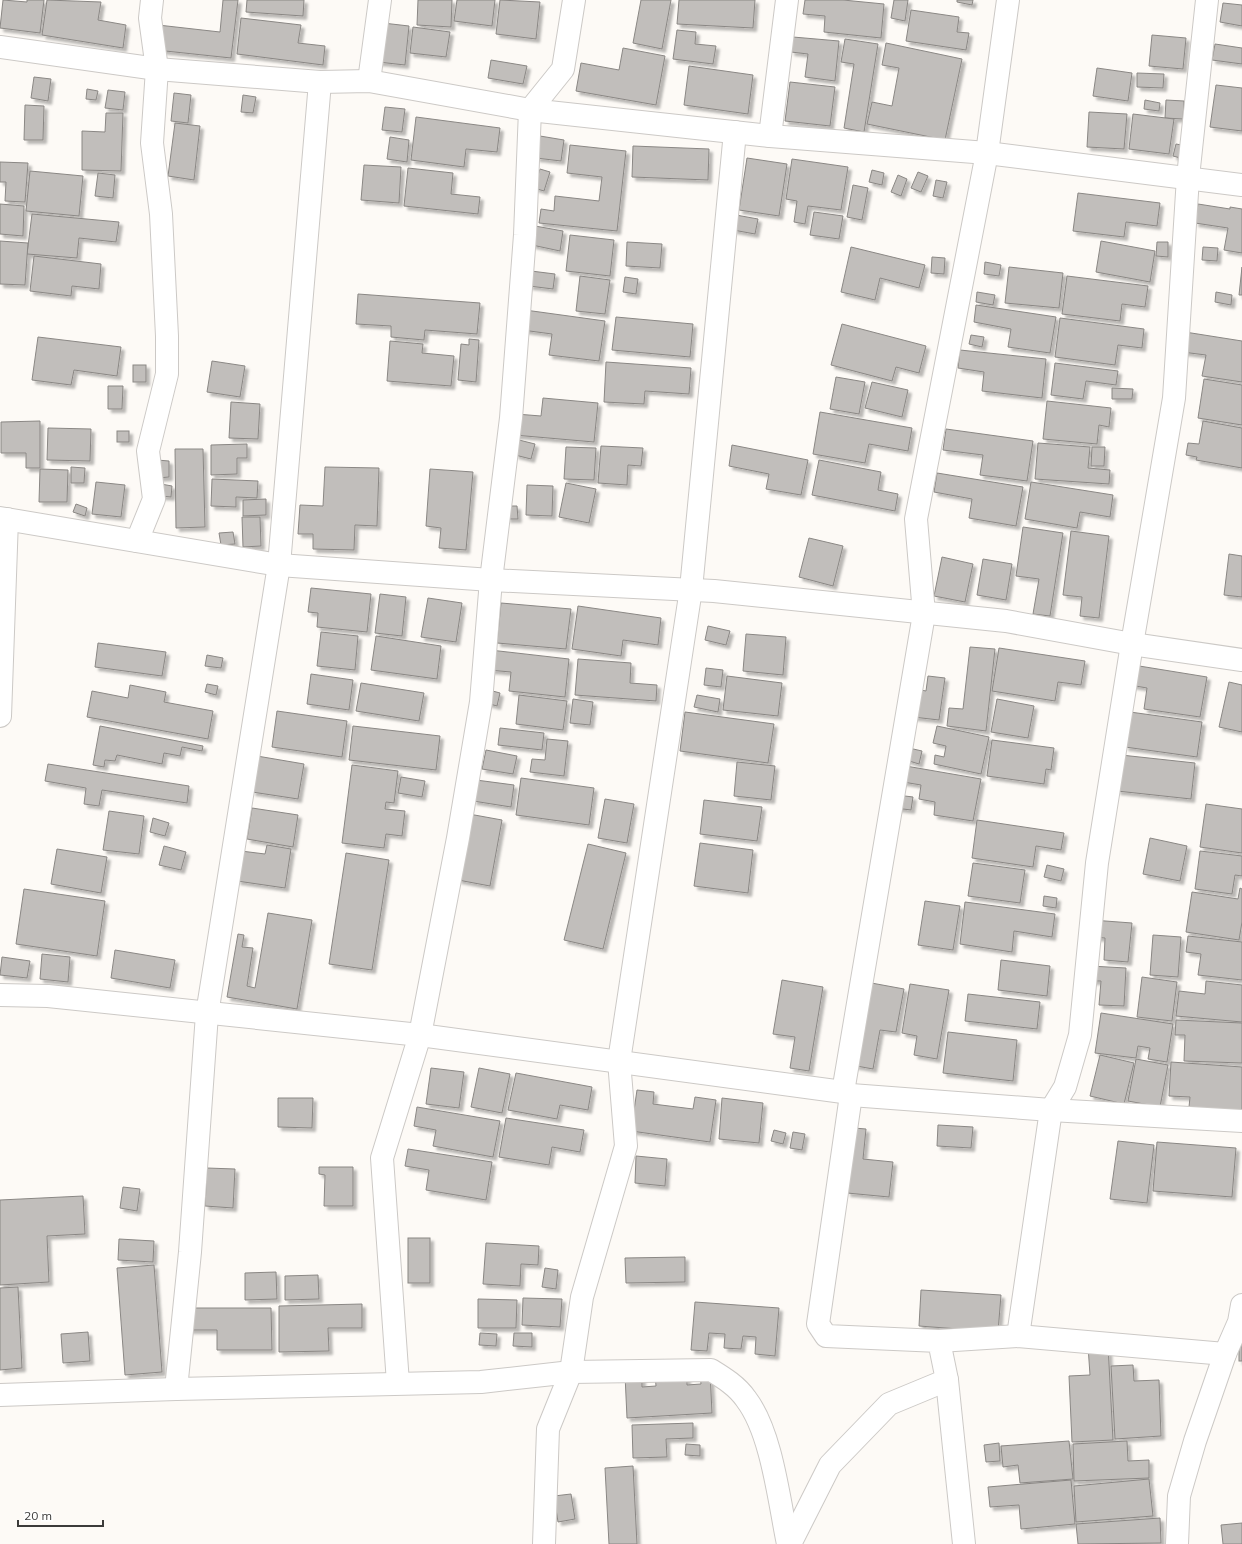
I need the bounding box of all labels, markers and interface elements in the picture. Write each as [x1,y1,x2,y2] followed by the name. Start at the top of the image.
[18,1502,103,1528] scale bar
[24,1508,52,1523] text: 20 m

